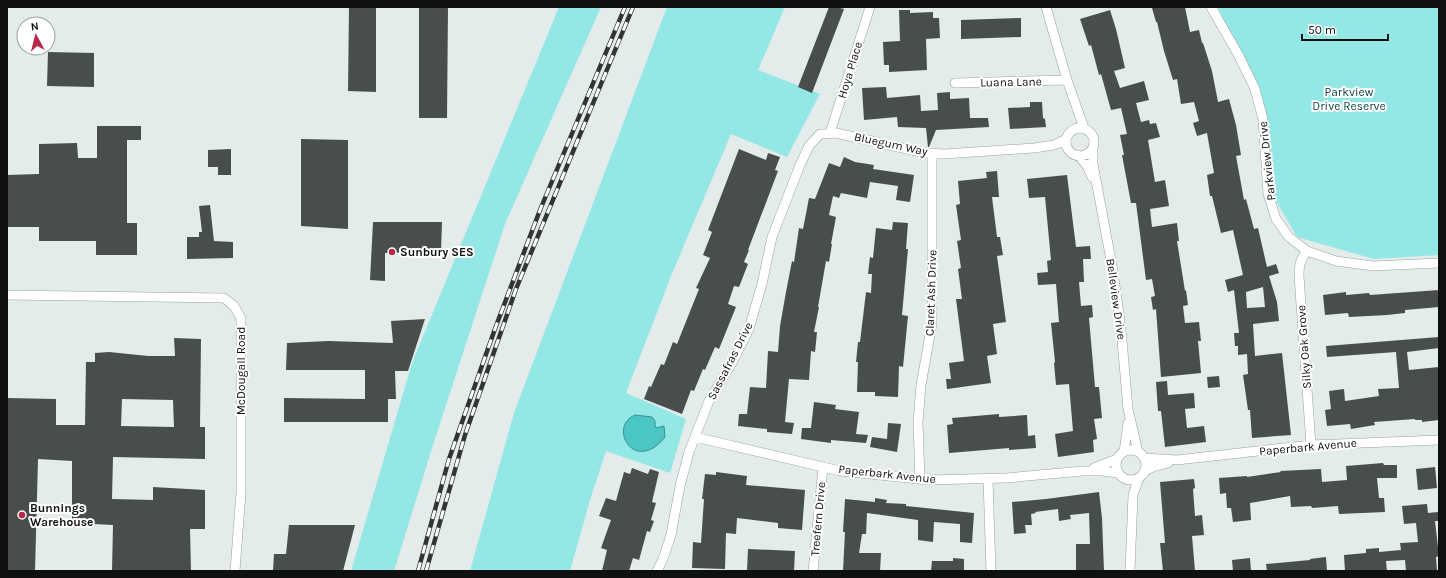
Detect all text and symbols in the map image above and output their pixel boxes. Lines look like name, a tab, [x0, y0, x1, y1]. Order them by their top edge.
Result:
north arrow	[16, 16, 56, 56]
scale bar	[1302, 16, 1388, 42]
text: N	[30, 20, 40, 34]
text: 50 m	[1308, 23, 1336, 37]
street label: Hoya Place	[835, 40, 865, 100]
street label: Luana Lane	[980, 74, 1042, 90]
park label: Parkview Drive Reserve	[1312, 85, 1386, 113]
street label: Parkview Drive	[1256, 121, 1278, 201]
street label: Bluegum Way	[853, 129, 929, 159]
place label: Sunbury SES	[400, 245, 474, 259]
marker: Sunbury SES	[387, 247, 397, 257]
street label: Claret Ash Drive	[922, 250, 940, 336]
street label: Belleview Drive	[1103, 258, 1129, 340]
street label: Silky Oak Grove	[1294, 305, 1314, 389]
street label: Sassafras Drive	[704, 320, 756, 402]
street label: McDougall Road	[234, 327, 248, 415]
street label: Paperbark Avenue	[1259, 436, 1357, 458]
street label: Paperbark Avenue	[838, 462, 936, 486]
street label: Treefern Drive	[808, 481, 828, 557]
place label: Bunnings Warehouse	[30, 501, 93, 529]
marker: Bunnings Warehouse	[17, 510, 27, 520]

